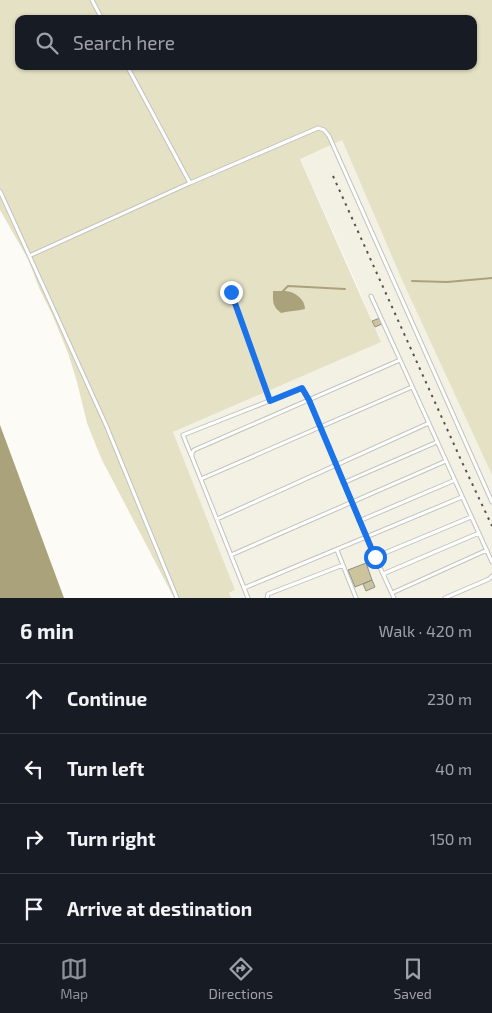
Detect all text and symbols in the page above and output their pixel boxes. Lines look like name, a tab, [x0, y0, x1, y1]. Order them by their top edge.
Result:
search box	[15, 15, 477, 70]
icon: search	[33, 29, 61, 57]
text: Search here	[73, 31, 175, 54]
route end	[220, 281, 243, 304]
route start	[364, 546, 387, 569]
text: 6 min	[20, 618, 74, 643]
text: Walk · 420 m	[379, 621, 472, 640]
icon: ahead	[20, 685, 48, 713]
text: Continue	[67, 687, 147, 710]
text: 230 m	[427, 689, 472, 708]
icon: left	[20, 755, 48, 783]
text: Turn left	[67, 757, 144, 780]
text: 40 m	[435, 759, 472, 778]
icon: right	[20, 825, 48, 853]
text: Turn right	[67, 827, 155, 850]
text: 150 m	[430, 829, 472, 848]
icon: arrive	[20, 895, 48, 923]
text: Arrive at destination	[67, 897, 252, 920]
tab: Map	[60, 955, 88, 1002]
tab: Directions	[209, 955, 273, 1002]
tab: Saved	[393, 955, 432, 1002]

